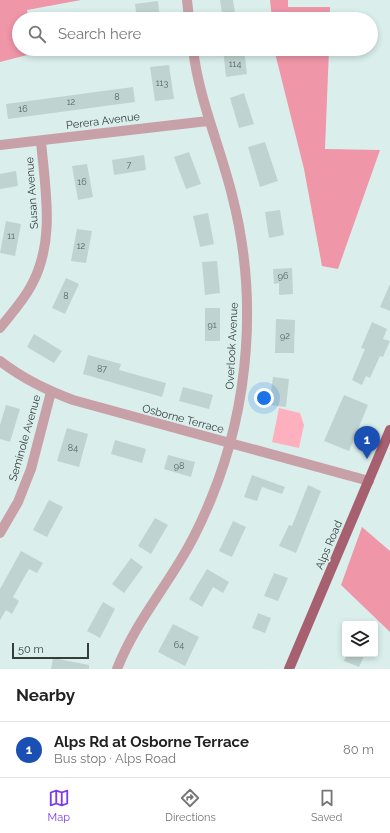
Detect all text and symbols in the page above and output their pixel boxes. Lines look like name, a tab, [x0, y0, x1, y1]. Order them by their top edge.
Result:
search box	[12, 12, 378, 56]
icon: search	[26, 23, 48, 45]
text: Search here	[58, 25, 141, 43]
house number: 114	[229, 59, 241, 69]
house number: 113	[156, 78, 168, 88]
house number: 8	[114, 92, 120, 102]
house number: 12	[67, 97, 76, 107]
house number: 16	[18, 104, 28, 114]
street label: Perera Avenue	[65, 110, 141, 132]
street label: Susan Avenue	[23, 156, 41, 229]
house number: 7	[127, 160, 132, 170]
house number: 16	[77, 177, 87, 187]
house number: 11	[7, 231, 15, 241]
house number: 12	[77, 241, 86, 251]
house number: 96	[278, 271, 289, 281]
house number: 8	[63, 291, 69, 301]
street label: Overlook Avenue	[223, 302, 241, 390]
house number: 91	[207, 320, 217, 330]
house number: 92	[280, 331, 290, 341]
house number: 87	[97, 364, 107, 374]
your location	[254, 388, 274, 408]
street label: Seminole Avenue	[6, 393, 44, 483]
street label: Osborne Terrace	[141, 402, 226, 436]
pin: 1	[354, 426, 380, 459]
house number: 84	[68, 443, 78, 453]
house number: 98	[174, 461, 184, 471]
street label: Alps Road	[313, 519, 345, 571]
map controls	[342, 621, 378, 657]
button: layers	[342, 621, 378, 657]
house number: 64	[174, 640, 184, 650]
scale bar	[12, 641, 89, 660]
text: 50 m	[18, 643, 44, 656]
text: Nearby	[16, 685, 75, 705]
text: Alps Rd at Osborne Terrace	[54, 733, 249, 751]
text: 1	[26, 742, 32, 757]
text: 80 m	[343, 742, 374, 757]
text: Bus stop · Alps Road	[54, 751, 176, 766]
tab: Map	[48, 787, 70, 824]
tab: Directions	[165, 787, 216, 824]
tab: Saved	[311, 787, 342, 824]

